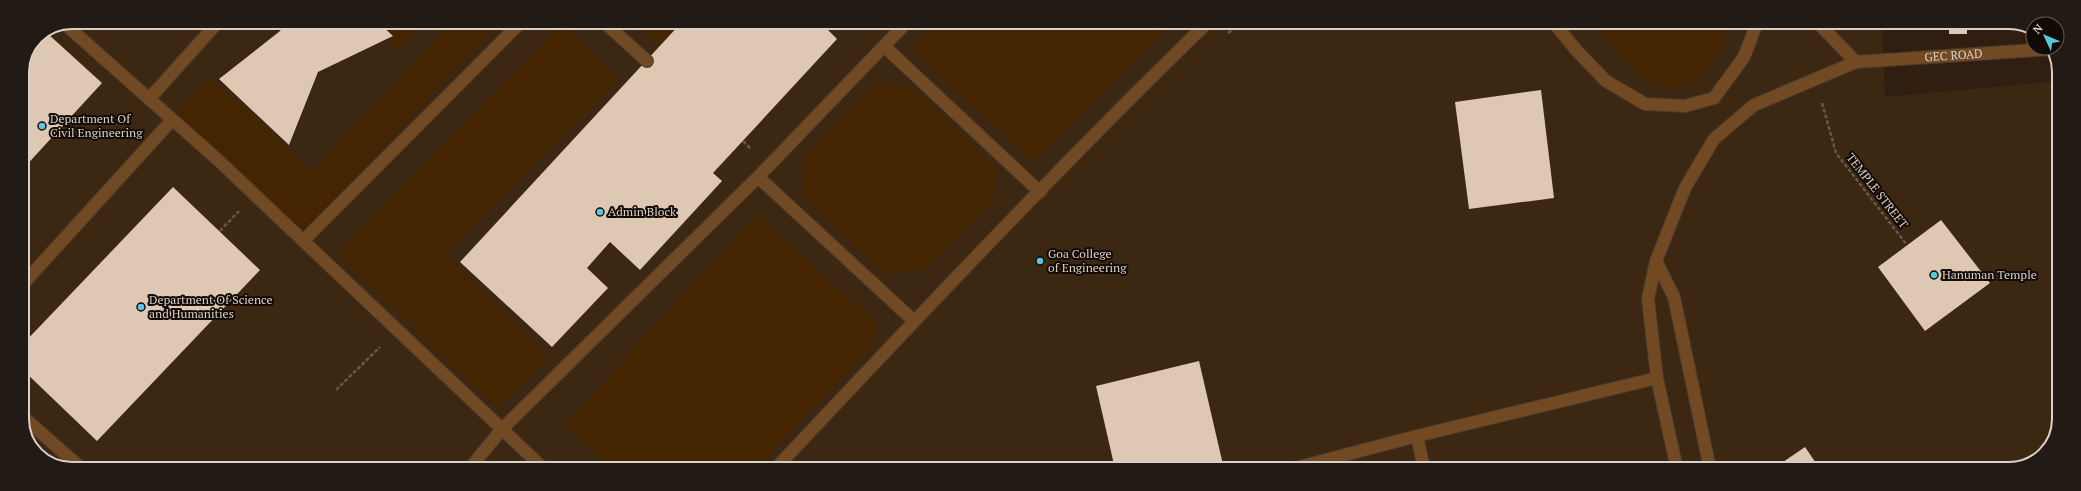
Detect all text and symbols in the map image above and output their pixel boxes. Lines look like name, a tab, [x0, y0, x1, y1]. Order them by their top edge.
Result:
north arrow	[2025, 16, 2065, 56]
text: N	[2030, 21, 2046, 37]
street label: GEC ROAD	[1924, 46, 1983, 64]
place label: Department Of Civil Engineering	[50, 111, 143, 140]
marker: Department Of Civil Engineering	[37, 121, 47, 131]
street label: TEMPLE STREET	[1843, 150, 1912, 232]
place label: Admin Block	[608, 204, 677, 219]
marker: Admin Block	[595, 207, 605, 217]
place label: Goa College of Engineering	[1048, 246, 1127, 275]
marker: Goa College of Engineering	[1035, 256, 1045, 266]
place label: Hanuman Temple	[1942, 267, 2037, 282]
marker: Hanuman Temple	[1929, 270, 1939, 280]
place label: Department Of Science and Humanities	[149, 292, 272, 321]
marker: Department Of Science and Humanities	[136, 302, 146, 312]

